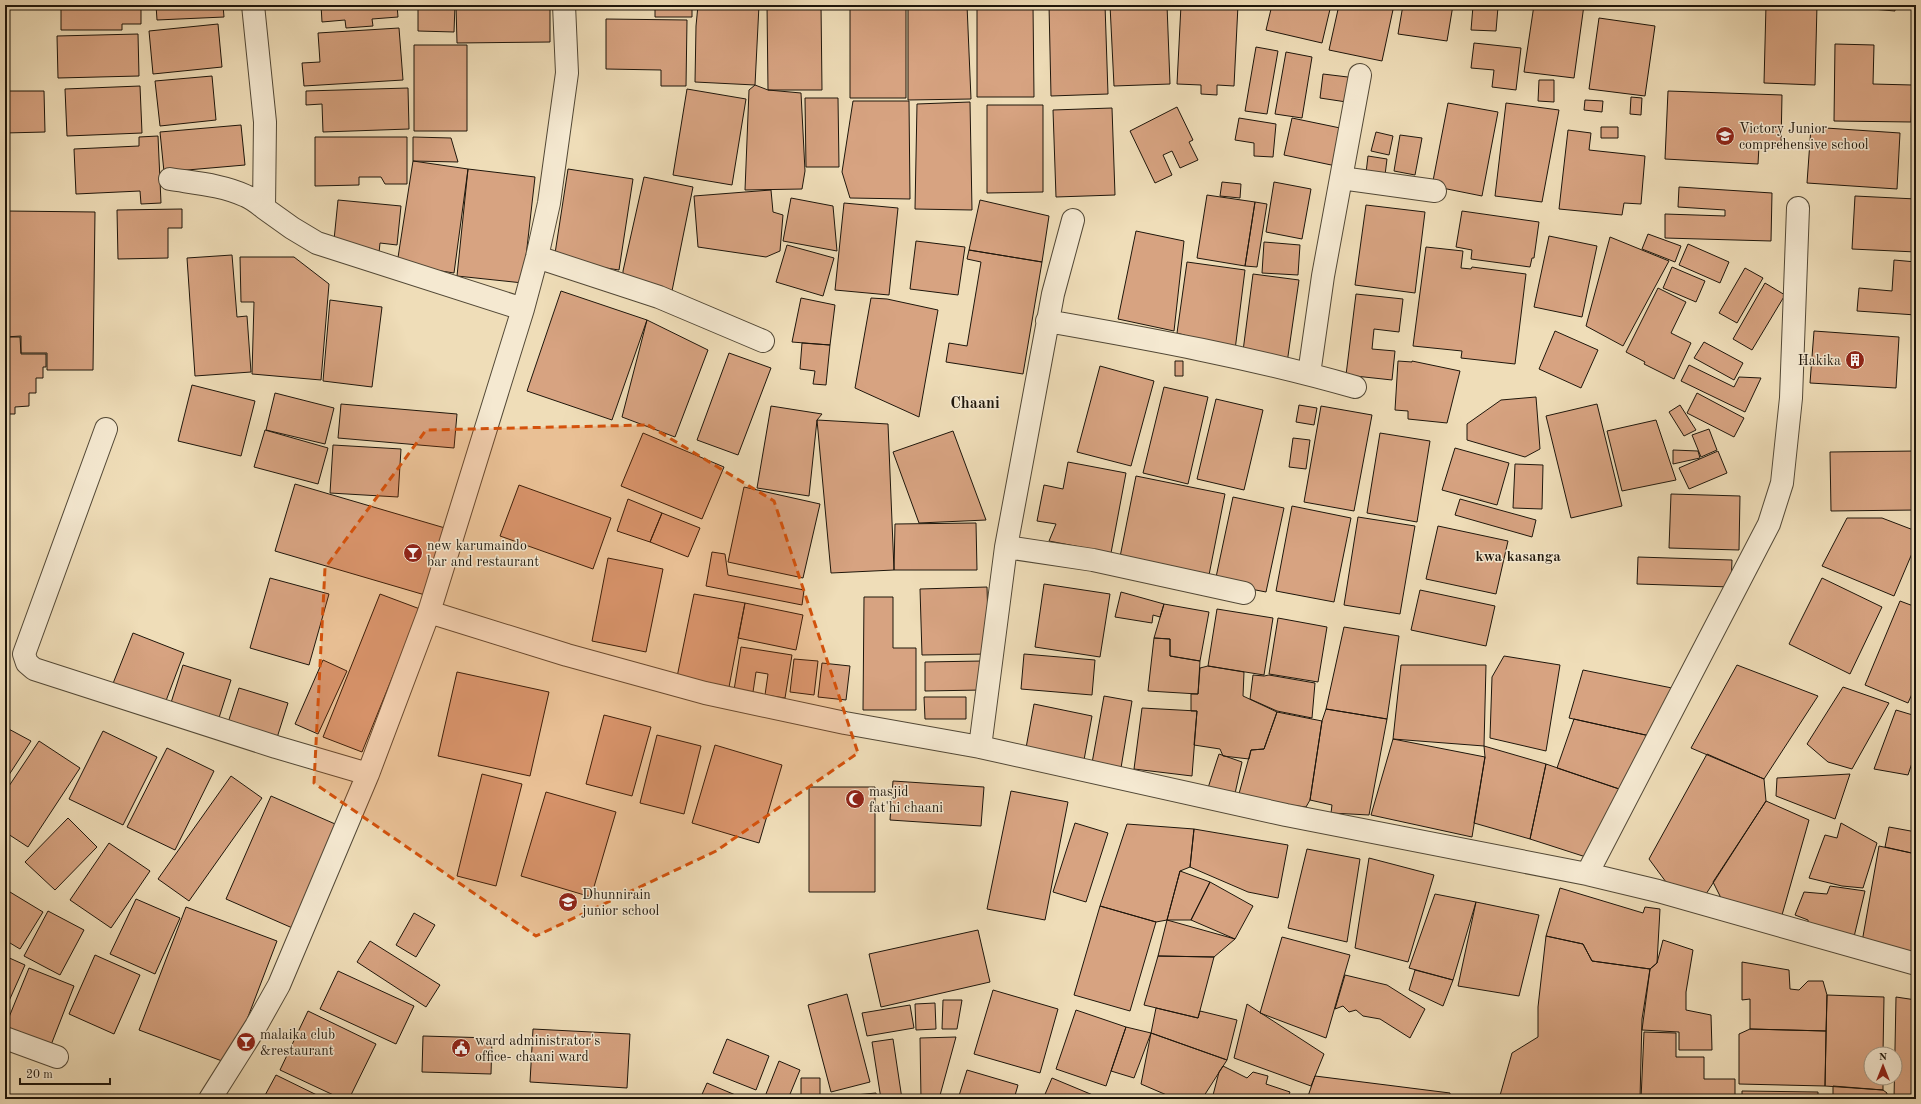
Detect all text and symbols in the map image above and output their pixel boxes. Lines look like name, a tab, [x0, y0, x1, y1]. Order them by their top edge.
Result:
place label: Victory Junior comprehensive school	[1739, 122, 1869, 152]
school or university icon: Victory Junior comprehensive school	[1714, 125, 1736, 147]
building icon: Hakika	[1844, 349, 1866, 371]
place label: Hakika	[1798, 354, 1841, 368]
district label: Chaani	[950, 396, 1000, 412]
place label: new karumaindo bar and restaurant	[427, 539, 539, 569]
bar icon: new karumaindo bar and restaurant	[402, 542, 424, 564]
district label: kwa kasanga	[1475, 550, 1561, 565]
place label: masjid fat'hi chaani	[869, 785, 943, 815]
mosque icon: masjid fat'hi chaani	[844, 788, 866, 810]
place label: Dhunnirain junior school	[581, 888, 660, 918]
school or university icon: Dhunnirain junior school	[557, 891, 579, 913]
place label: malaika club &restaurant	[260, 1028, 335, 1058]
bar icon: malaika club &restaurant	[235, 1031, 257, 1053]
place label: ward administrator's office- chaani ward	[475, 1034, 600, 1064]
public building icon: ward administrator's office- chaani ward	[450, 1037, 472, 1059]
north arrow	[1863, 1046, 1903, 1086]
text: N	[1879, 1052, 1888, 1063]
scale bar	[20, 1060, 110, 1086]
text: 20 m	[26, 1069, 53, 1081]

